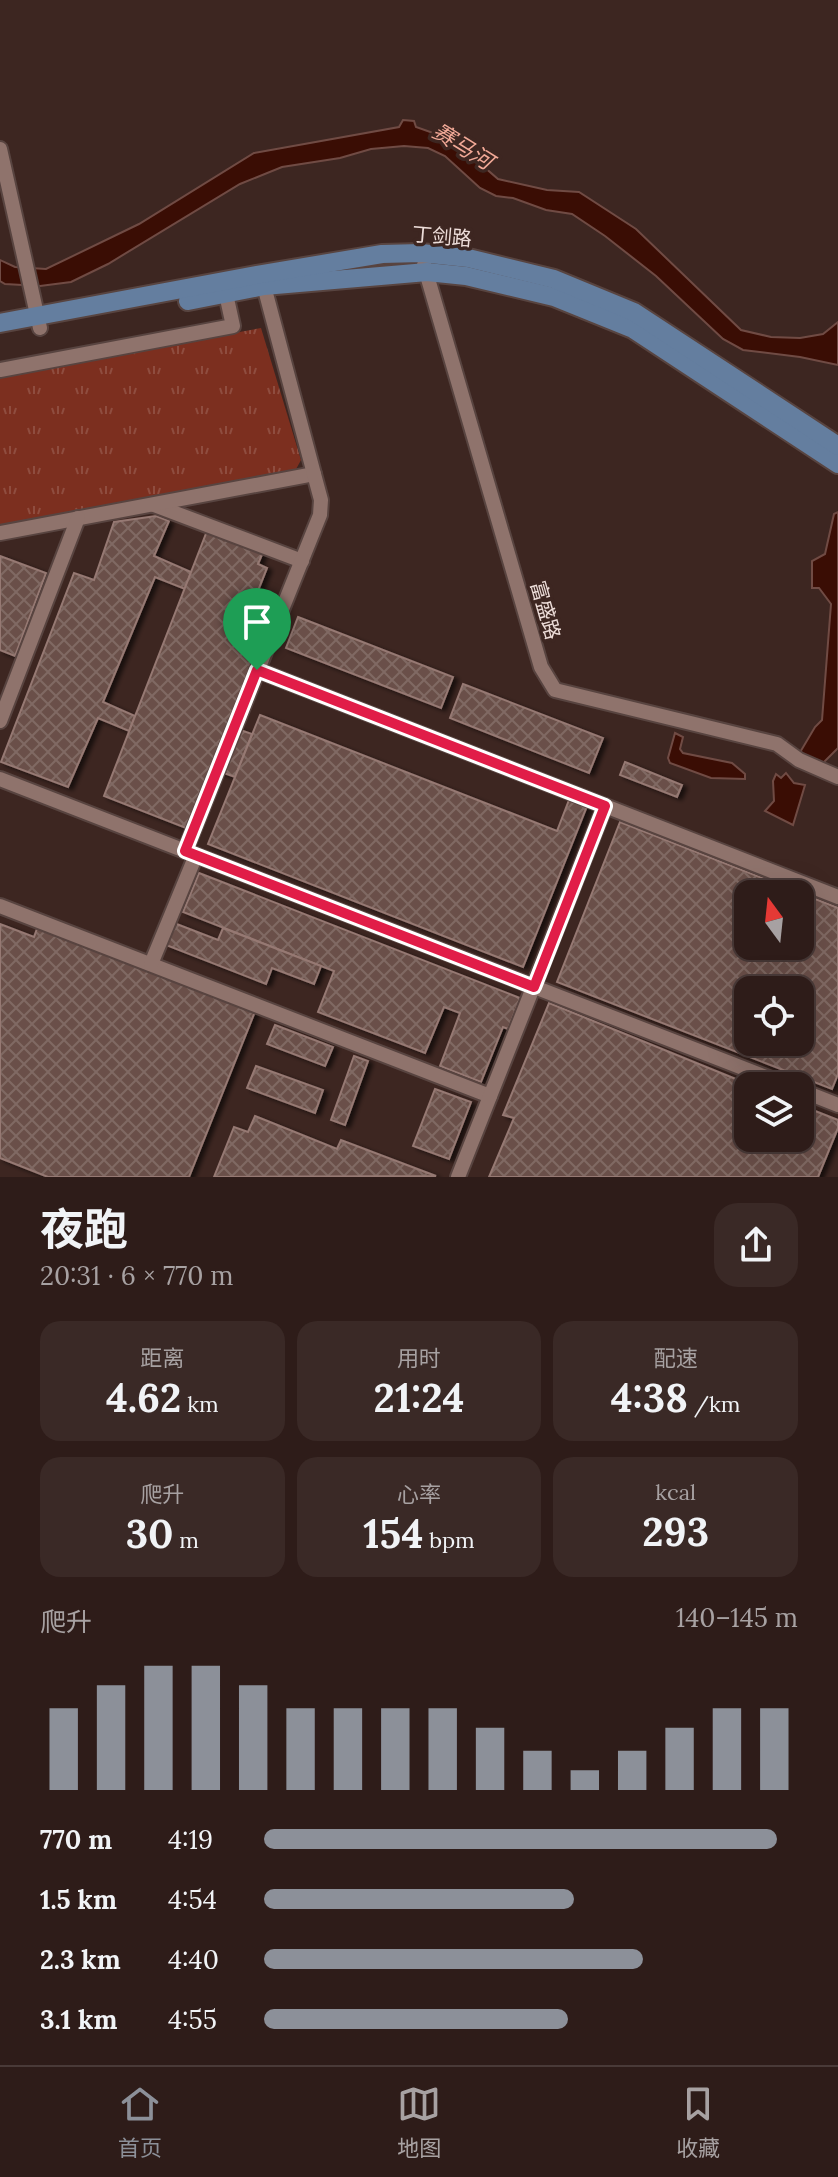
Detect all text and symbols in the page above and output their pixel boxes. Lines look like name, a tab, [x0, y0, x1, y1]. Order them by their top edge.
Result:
water label: 赛马河	[428, 117, 502, 177]
street label: 丁剑路	[411, 221, 473, 251]
street label: 富盛路	[526, 578, 566, 642]
pin	[223, 588, 291, 670]
icon: arrive	[235, 600, 279, 644]
north arrow	[734, 880, 814, 960]
map controls	[734, 880, 814, 1152]
button: locate	[734, 976, 814, 1056]
button: layers	[734, 1072, 814, 1152]
text: 夜跑	[40, 1201, 128, 1257]
button: share	[714, 1203, 798, 1287]
text: 20:31 · 6 × 770 m	[40, 1259, 233, 1292]
text: 距离	[140, 1344, 184, 1372]
text: 用时	[397, 1344, 441, 1372]
text: 配速	[654, 1344, 698, 1372]
text: 4.62	[106, 1372, 181, 1423]
text: 21:24	[374, 1372, 464, 1423]
text: 4:38	[611, 1372, 688, 1423]
text: km	[181, 1390, 219, 1418]
text: /km	[688, 1390, 740, 1418]
text: kcal	[655, 1478, 696, 1506]
text: 爬升	[140, 1480, 184, 1508]
text: 心率	[397, 1480, 441, 1508]
text: 293	[642, 1506, 709, 1557]
text: 30	[126, 1508, 174, 1559]
text: 154	[363, 1508, 423, 1559]
text: m	[174, 1526, 199, 1554]
text: bpm	[423, 1526, 475, 1554]
text: 140–145 m	[676, 1601, 798, 1634]
text: 爬升	[40, 1605, 92, 1638]
text: 770 m	[40, 1823, 112, 1856]
text: 4:19	[168, 1823, 213, 1856]
text: 1.5 km	[40, 1883, 117, 1916]
text: 4:54	[168, 1883, 217, 1916]
text: 2.3 km	[40, 1943, 121, 1976]
text: 4:40	[168, 1943, 219, 1976]
text: 3.1 km	[40, 2003, 117, 2036]
text: 4:55	[168, 2003, 217, 2036]
tab: 首页	[118, 2082, 162, 2162]
tab: 地图	[397, 2082, 441, 2162]
tab: 收藏	[676, 2082, 720, 2162]

